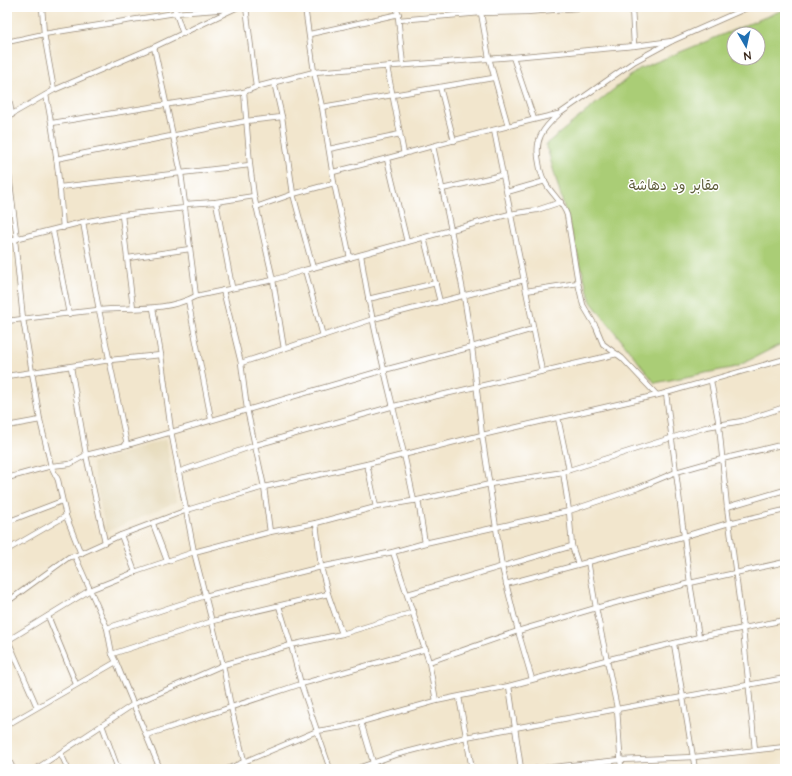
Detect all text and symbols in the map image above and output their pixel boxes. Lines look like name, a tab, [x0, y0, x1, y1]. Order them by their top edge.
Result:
north arrow	[726, 26, 766, 66]
text: N	[743, 47, 752, 63]
park label: مقابر ود دهاشة	[629, 176, 719, 196]

